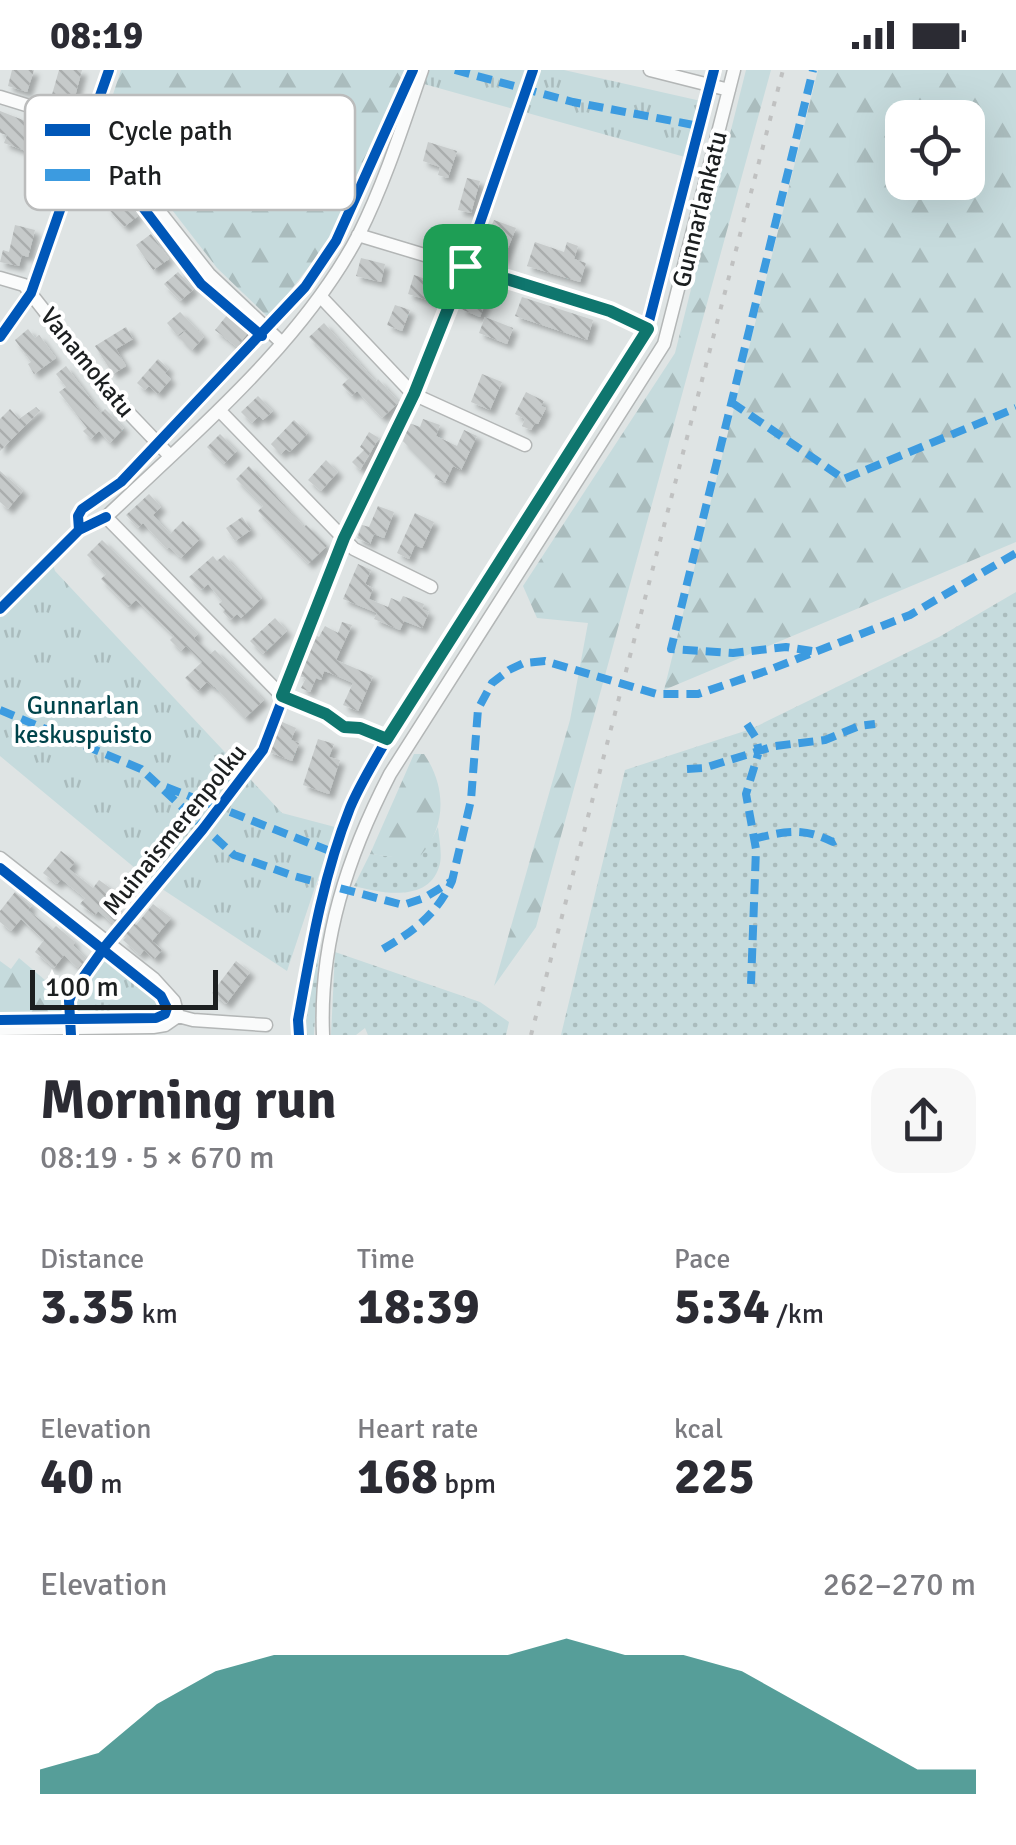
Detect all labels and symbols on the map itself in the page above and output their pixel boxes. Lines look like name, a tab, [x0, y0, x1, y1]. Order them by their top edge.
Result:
legend	[25, 95, 355, 210]
text: Cycle path	[108, 114, 233, 148]
street label: Gunnarlankatu	[665, 128, 734, 290]
text: Path	[108, 159, 162, 193]
pin	[423, 224, 508, 309]
street label: Vanamokatu	[34, 301, 141, 424]
park label: Gunnarlan keskuspuisto	[14, 690, 152, 750]
street label: Muinaismerenpolku	[96, 737, 253, 921]
scale bar	[30, 965, 218, 1010]

